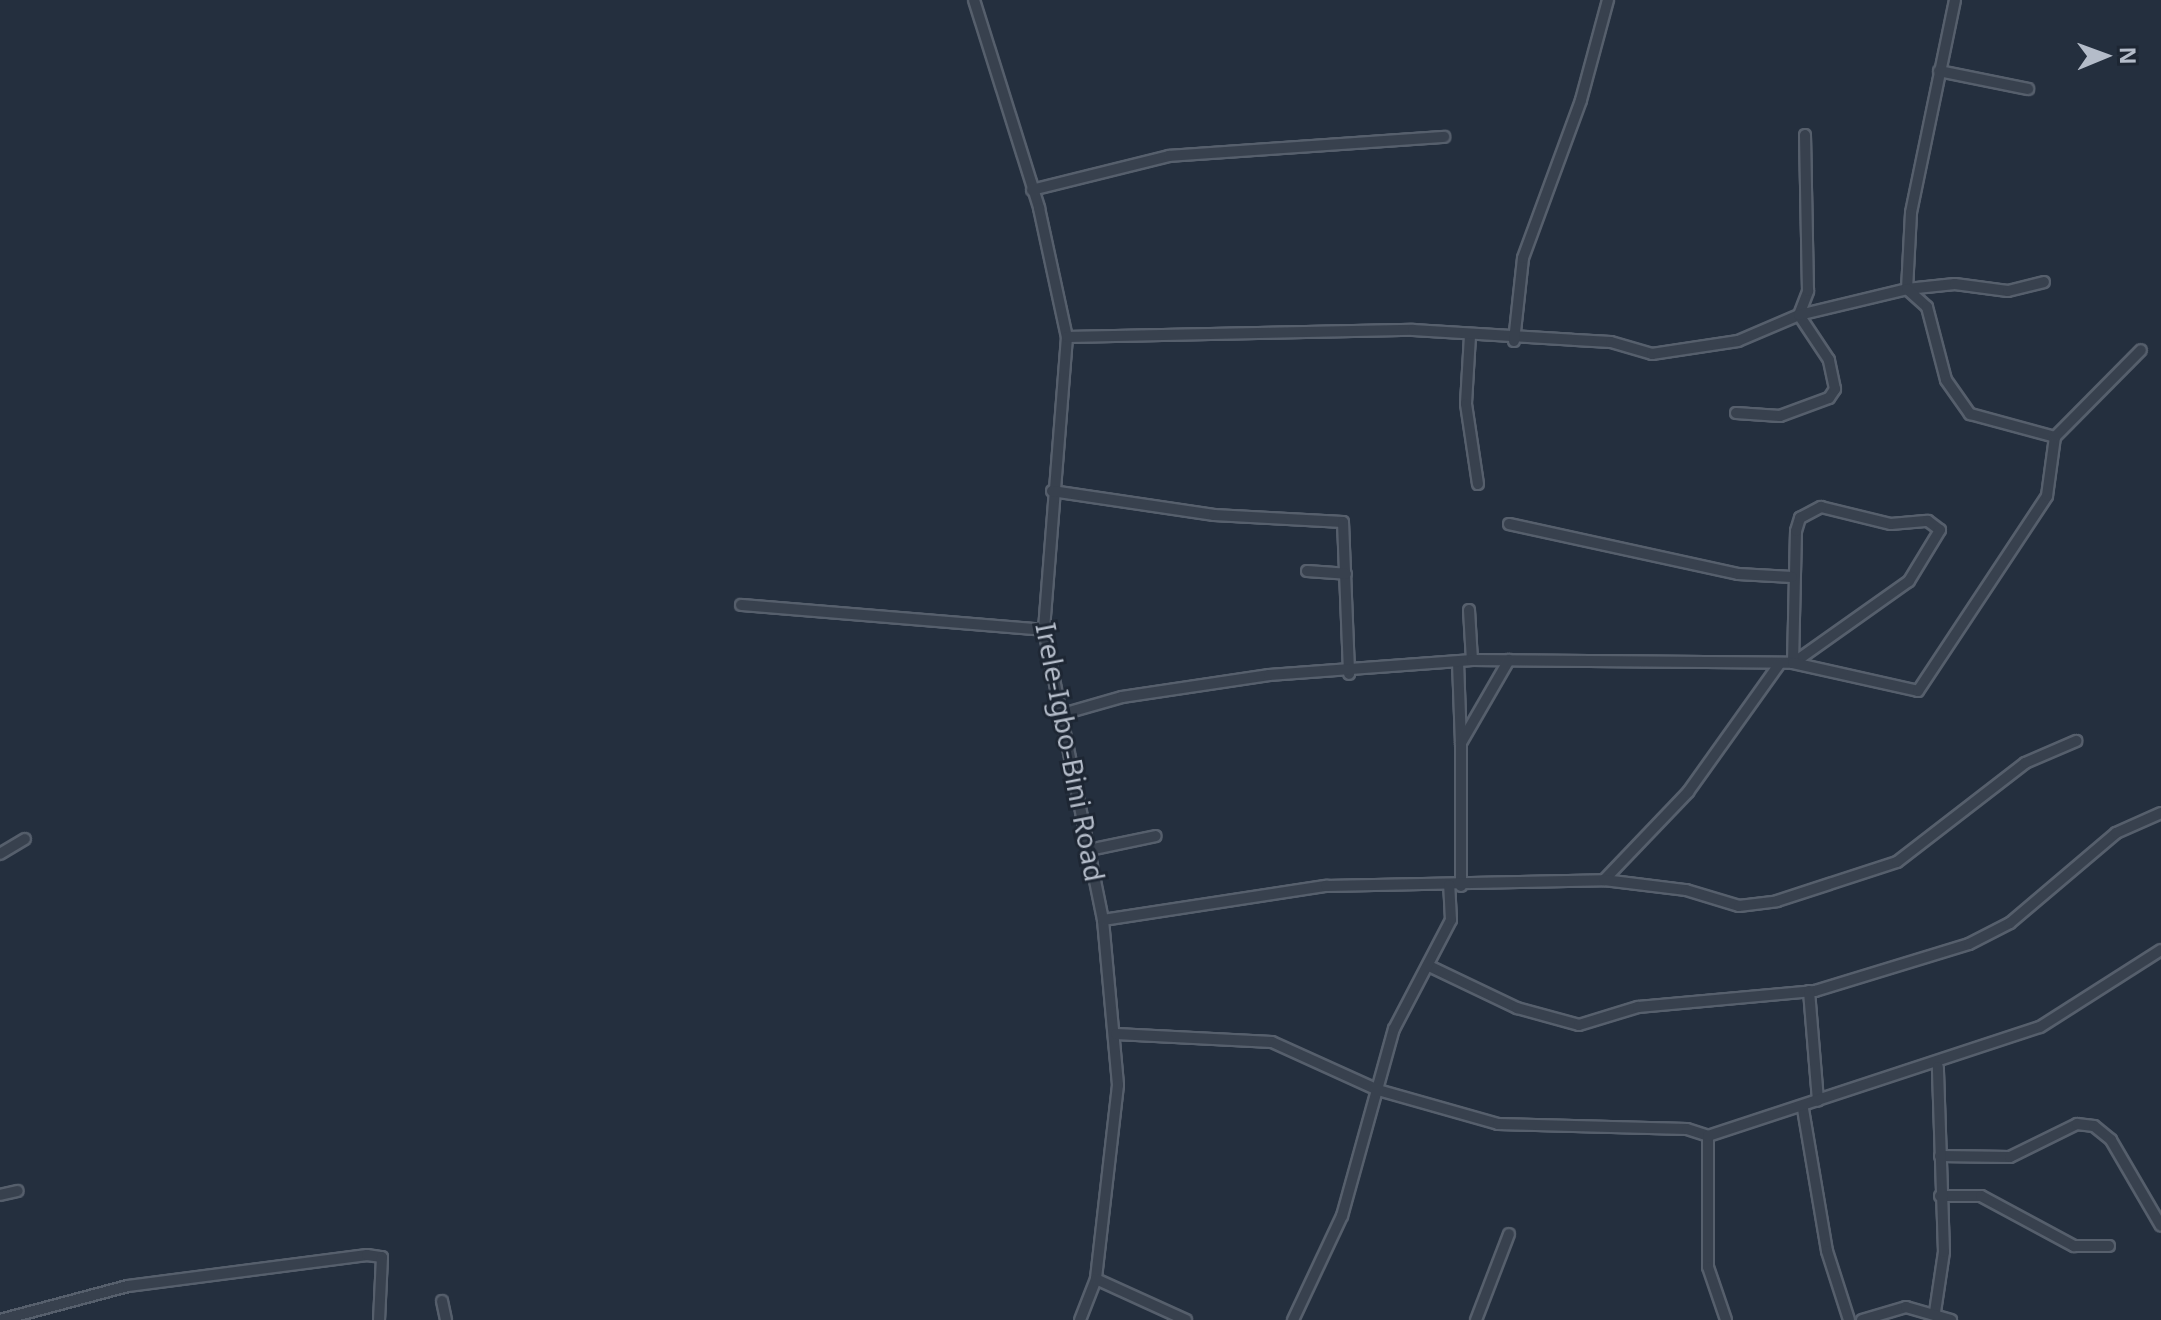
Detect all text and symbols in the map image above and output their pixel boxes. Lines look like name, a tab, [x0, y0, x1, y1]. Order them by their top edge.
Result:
north arrow	[2065, 16, 2145, 96]
text: N	[2114, 46, 2144, 65]
street label: Irele-Igbo-Bini Road	[1029, 620, 1113, 884]

